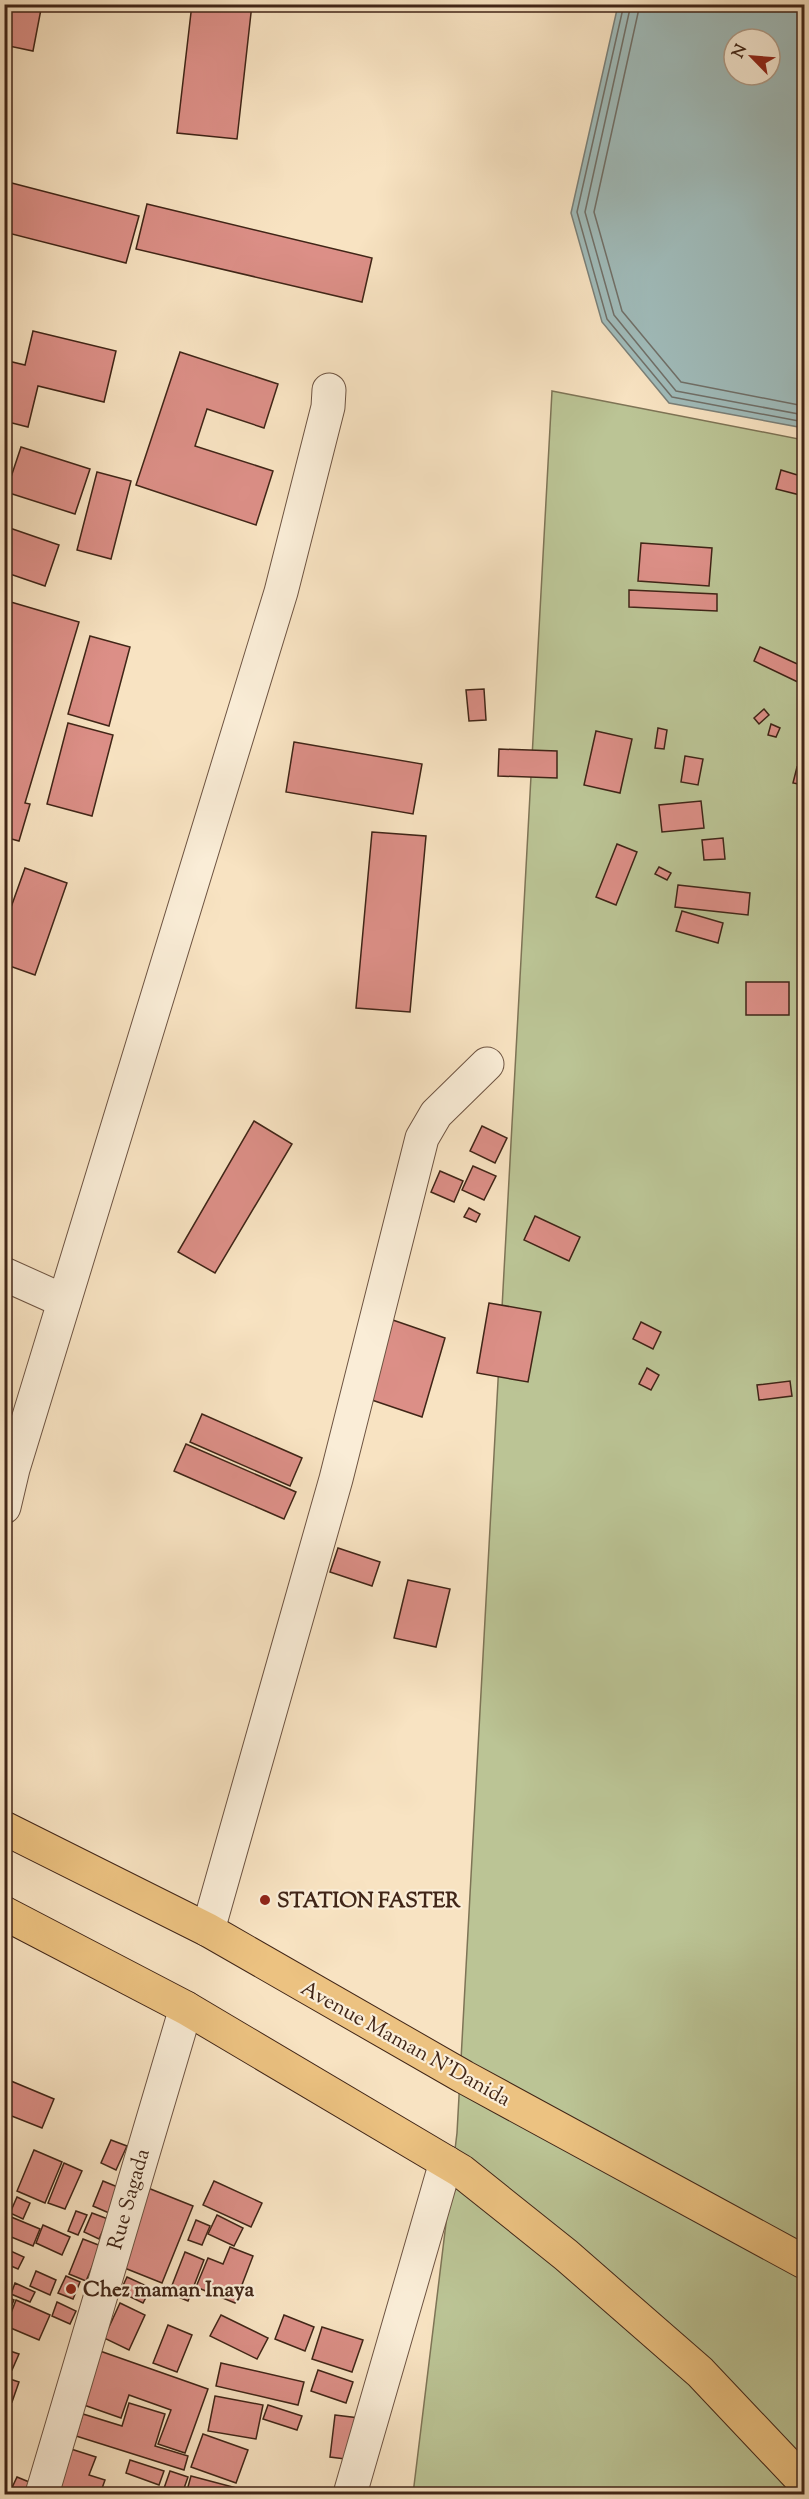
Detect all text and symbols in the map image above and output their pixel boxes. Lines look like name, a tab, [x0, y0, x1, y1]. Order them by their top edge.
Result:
north arrow	[722, 27, 782, 87]
text: N	[728, 41, 754, 62]
place label: STATION FASTER	[277, 1887, 461, 1917]
marker: STATION FASTER	[258, 1893, 272, 1907]
street label: Avenue Maman N'Danida	[295, 1974, 516, 2115]
street label: Rue Sagada	[101, 2145, 159, 2254]
place label: Chez maman Inaya	[83, 2276, 254, 2306]
marker: Chez maman Inaya	[64, 2282, 78, 2296]

